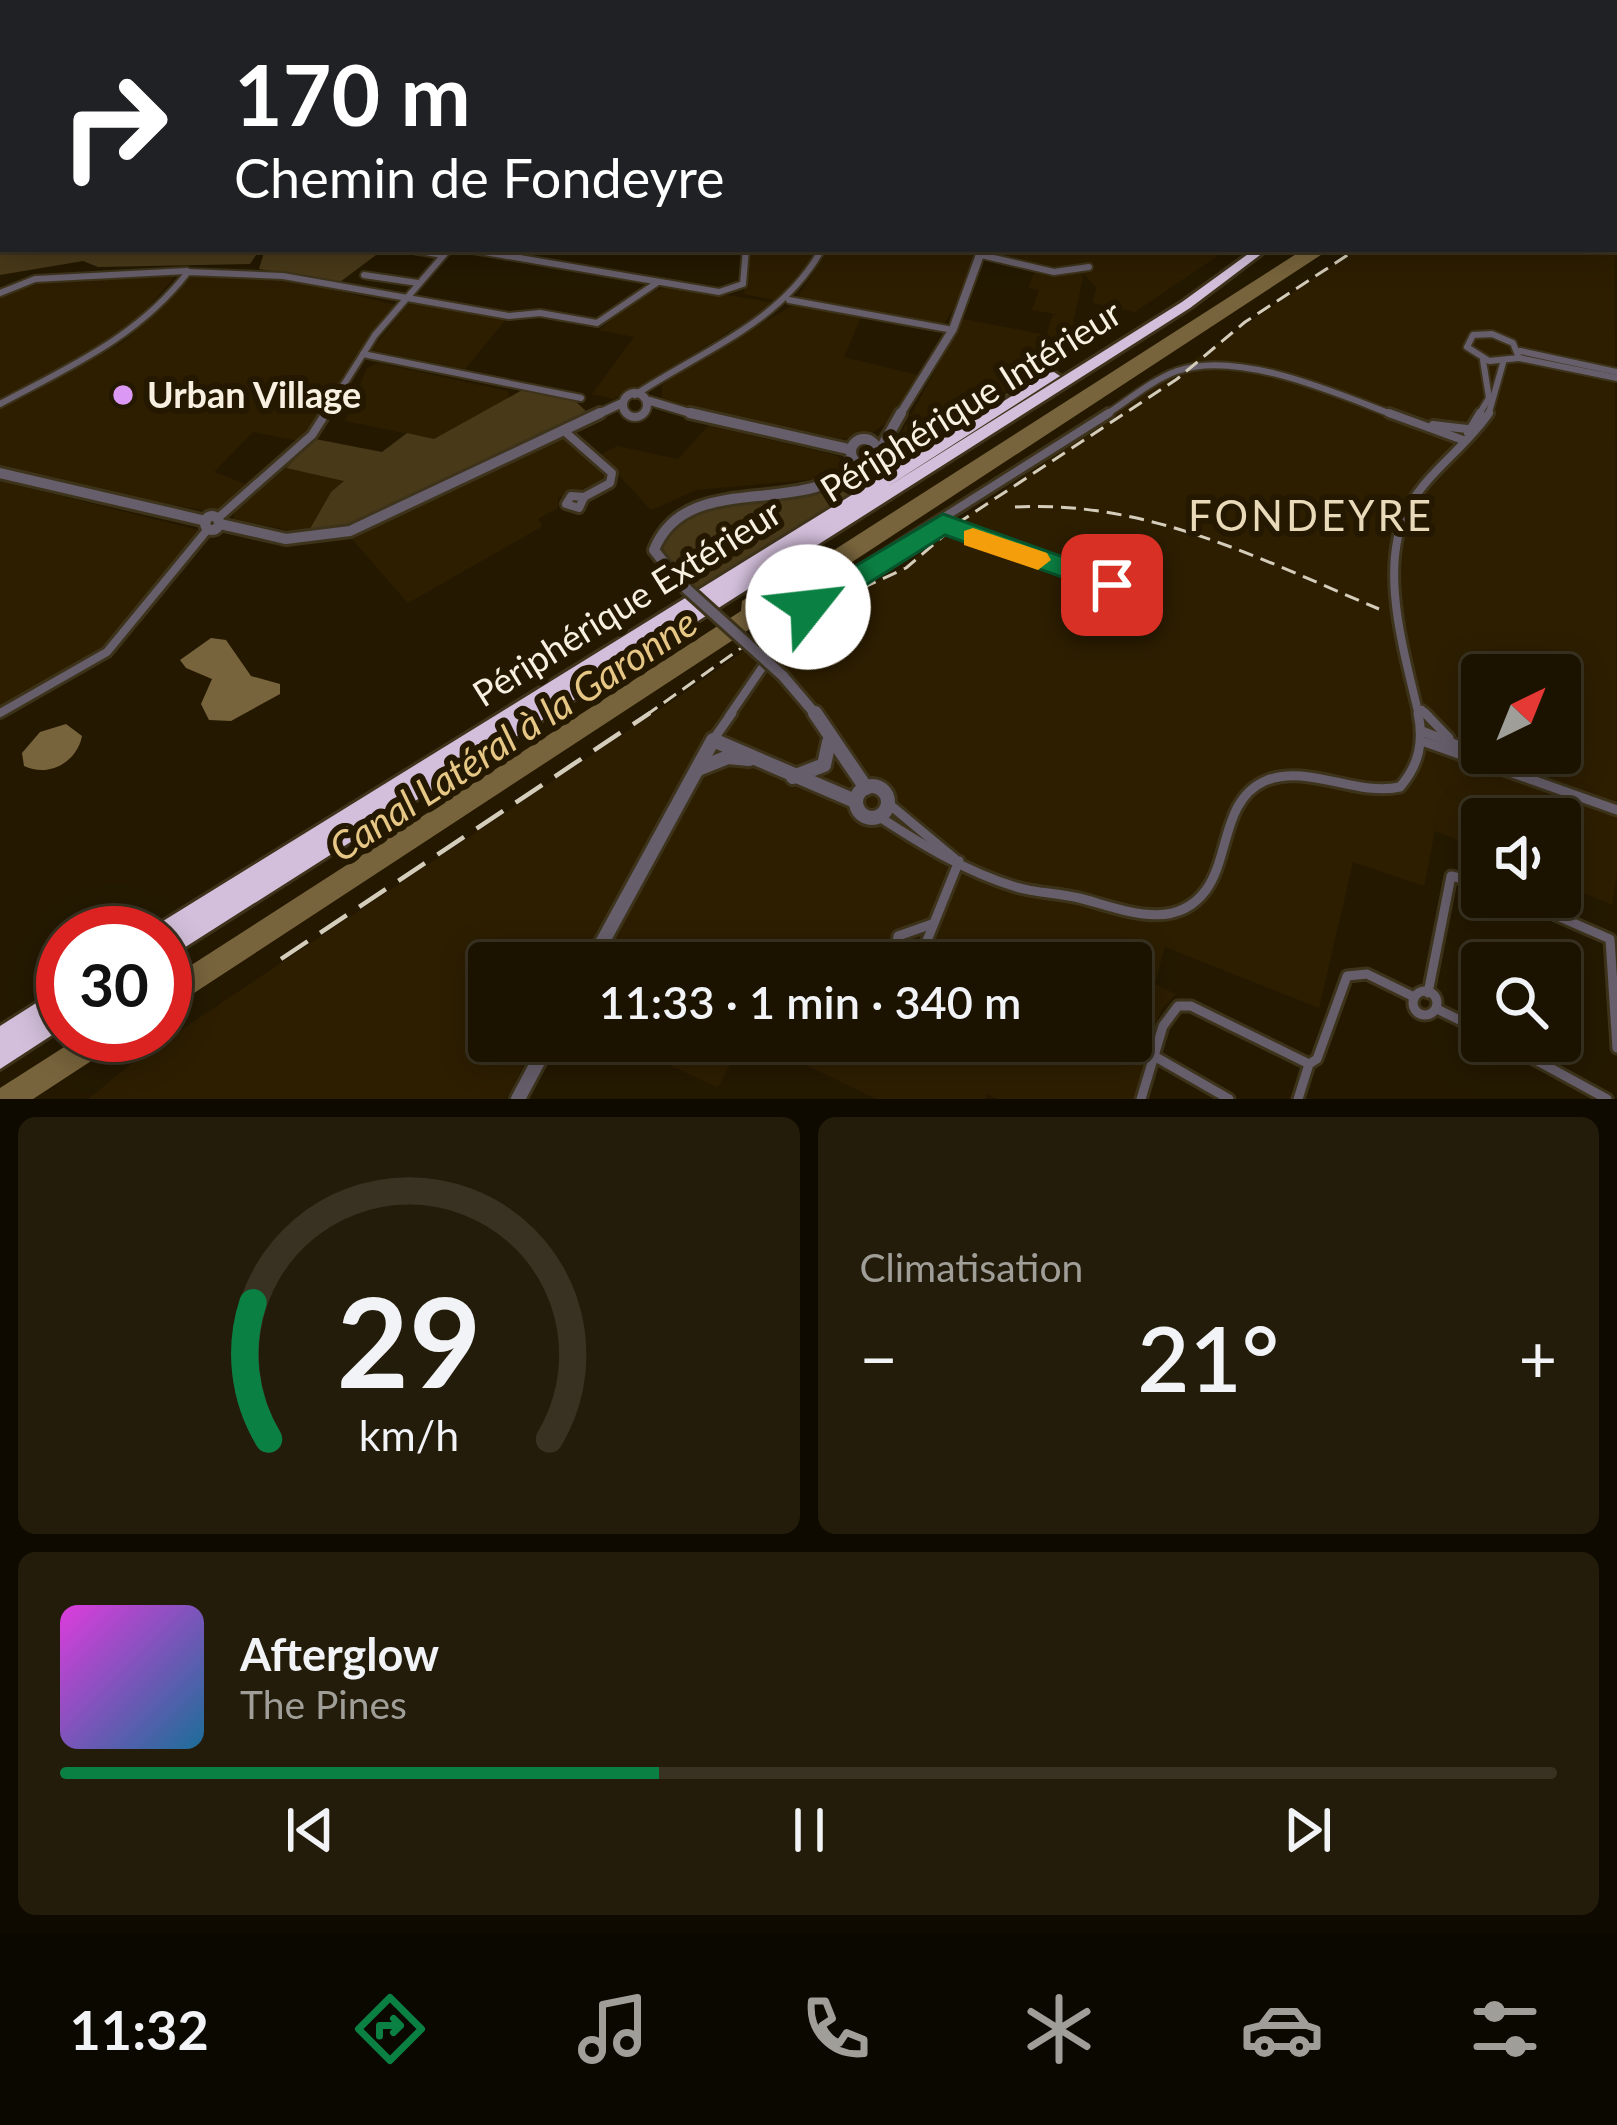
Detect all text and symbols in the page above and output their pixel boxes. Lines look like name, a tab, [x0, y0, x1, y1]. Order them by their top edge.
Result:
text: 170 m	[234, 43, 471, 144]
icon: right	[36, 48, 192, 204]
text: Chemin de Fondeyre	[234, 145, 725, 210]
street label: Périphérique Intérieur	[812, 290, 1129, 511]
place label: Urban Village	[147, 372, 361, 416]
marker: Urban Village	[110, 382, 136, 408]
street label: Périphérique Extérieur	[464, 489, 789, 715]
district label: FONDEYRE	[1188, 490, 1434, 540]
pin	[1061, 534, 1163, 636]
position arrow	[745, 544, 871, 670]
icon: arrive	[1079, 552, 1145, 618]
water label: Canal Latéral à la Garonne	[320, 598, 705, 870]
north arrow	[1461, 654, 1581, 774]
map controls	[1461, 654, 1581, 1062]
button: sound	[1461, 798, 1581, 918]
speed limit sign: 30	[36, 906, 192, 1062]
button: search	[1461, 942, 1581, 1062]
text: 11:33 · 1 min · 340 m	[599, 975, 1021, 1029]
text: Climatisation	[860, 1244, 1083, 1290]
text: 29	[336, 1265, 481, 1415]
text: 21°	[1137, 1303, 1279, 1411]
text: −	[860, 1318, 898, 1397]
text: +	[1519, 1318, 1557, 1397]
text: km/h	[359, 1408, 459, 1459]
text: Afterglow	[240, 1627, 439, 1681]
text: The Pines	[240, 1681, 407, 1727]
icon: previous	[277, 1797, 343, 1863]
icon: pause	[776, 1797, 842, 1863]
icon: next	[1275, 1797, 1341, 1863]
icon: directions	[348, 1987, 432, 2071]
icon: music	[571, 1987, 655, 2071]
icon: phone	[794, 1987, 878, 2071]
icon: climate	[1017, 1987, 1101, 2071]
icon: car	[1240, 1987, 1324, 2071]
icon: filters	[1463, 1987, 1547, 2071]
text: 11:32	[70, 1997, 209, 2062]

